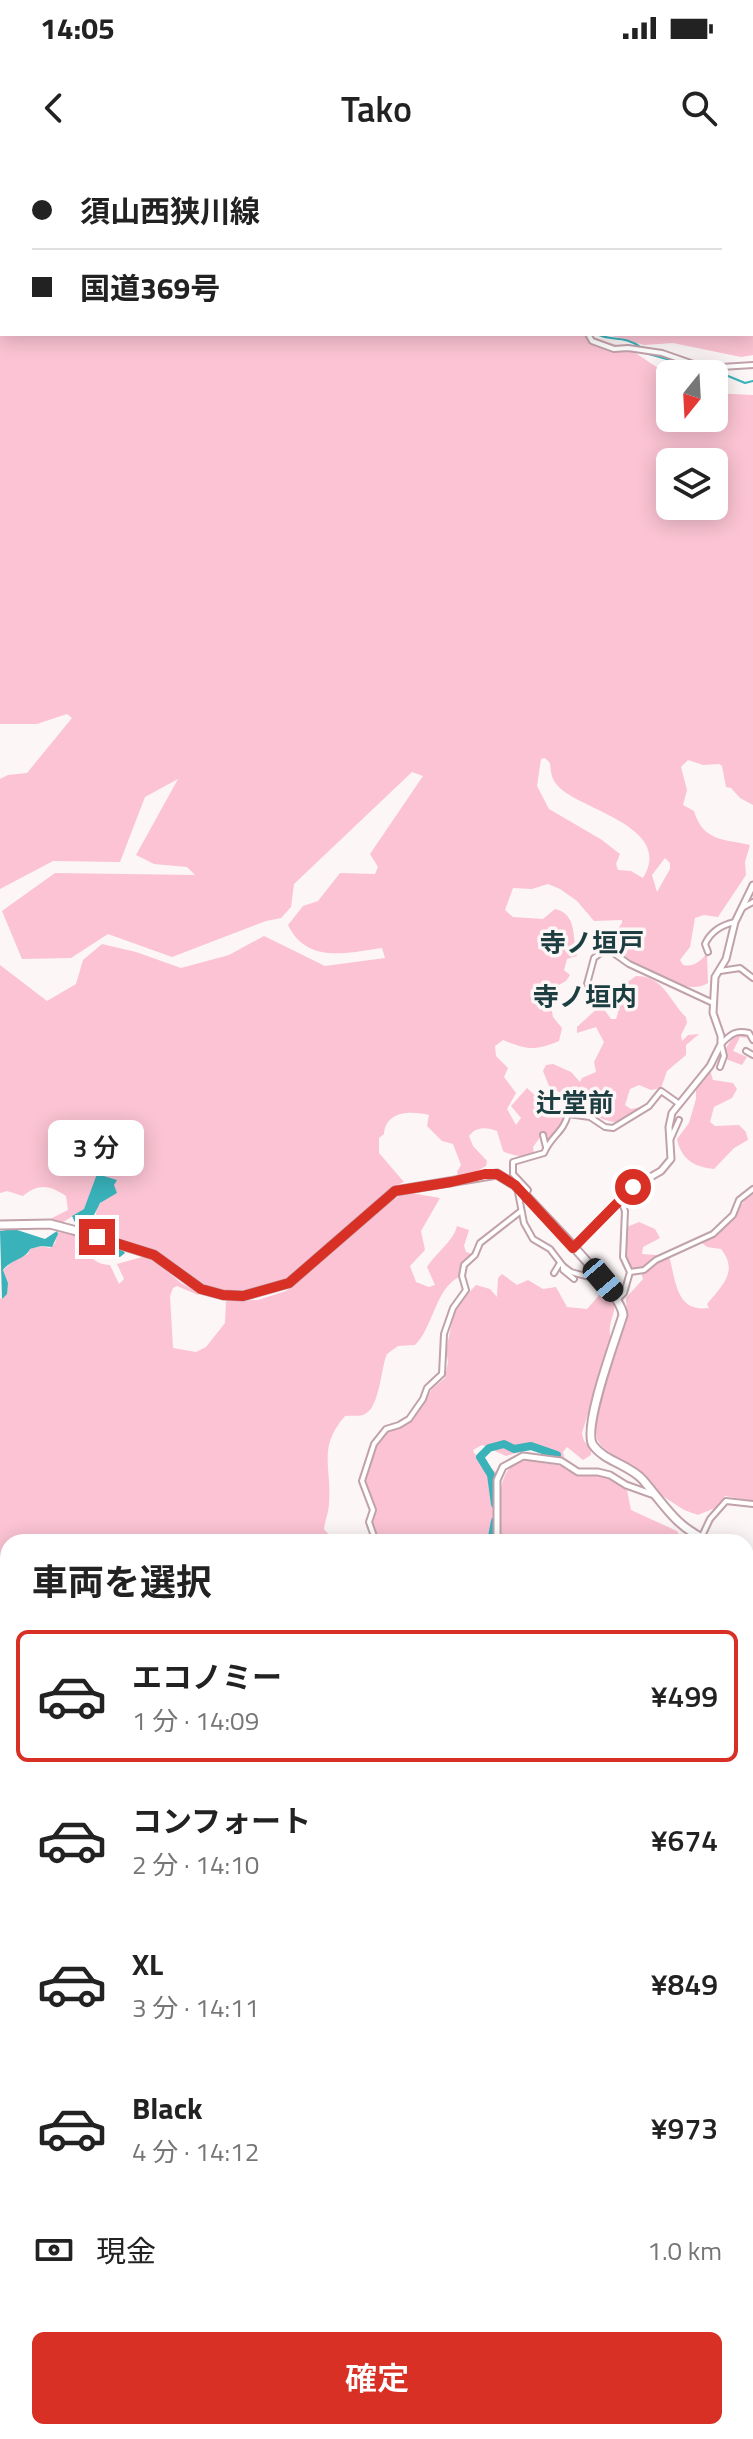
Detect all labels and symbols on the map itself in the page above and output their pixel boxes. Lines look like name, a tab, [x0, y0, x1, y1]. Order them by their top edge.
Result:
north arrow	[656, 360, 728, 432]
district label: 寺ノ垣戸	[540, 923, 644, 962]
district label: 寺ノ垣内	[533, 977, 637, 1016]
district label: 辻堂前	[536, 1083, 614, 1122]
callout: 3 分	[49, 1121, 145, 1177]
route start	[615, 1169, 651, 1205]
route end	[79, 1219, 115, 1255]
car	[578, 1254, 628, 1306]

